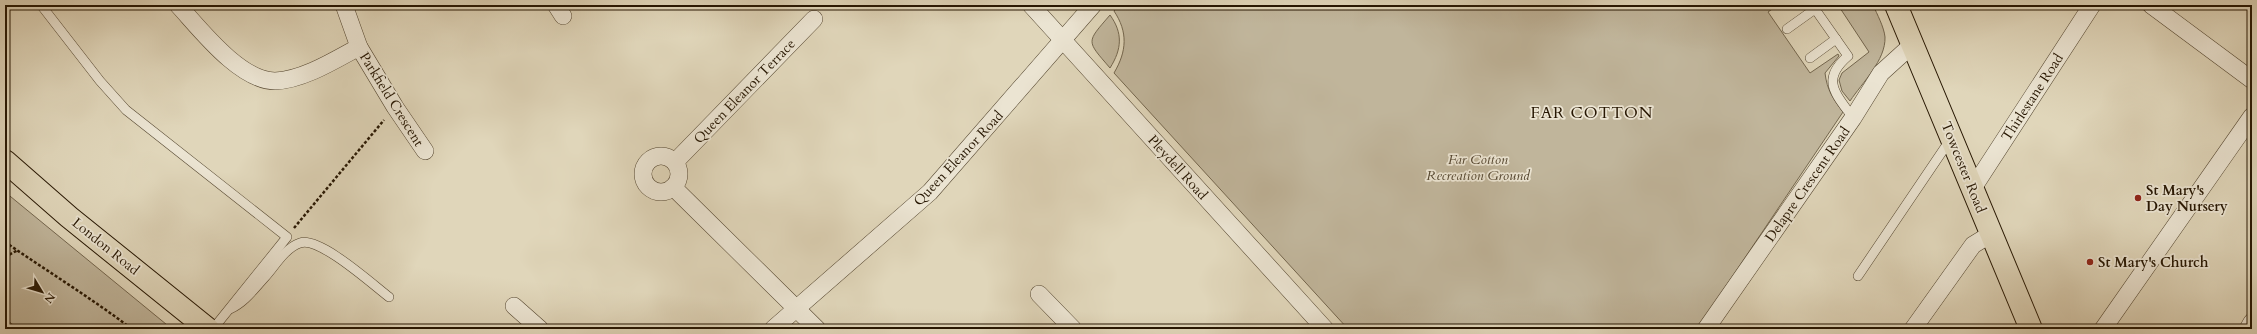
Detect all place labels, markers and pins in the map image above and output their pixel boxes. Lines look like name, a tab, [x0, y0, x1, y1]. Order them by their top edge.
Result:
place label: St Mary's Day Nursery	[2146, 181, 2228, 216]
marker: St Mary's Day Nursery	[2133, 193, 2143, 203]
place label: St Mary's Church	[2098, 253, 2209, 272]
marker: St Mary's Church	[2085, 257, 2095, 267]

